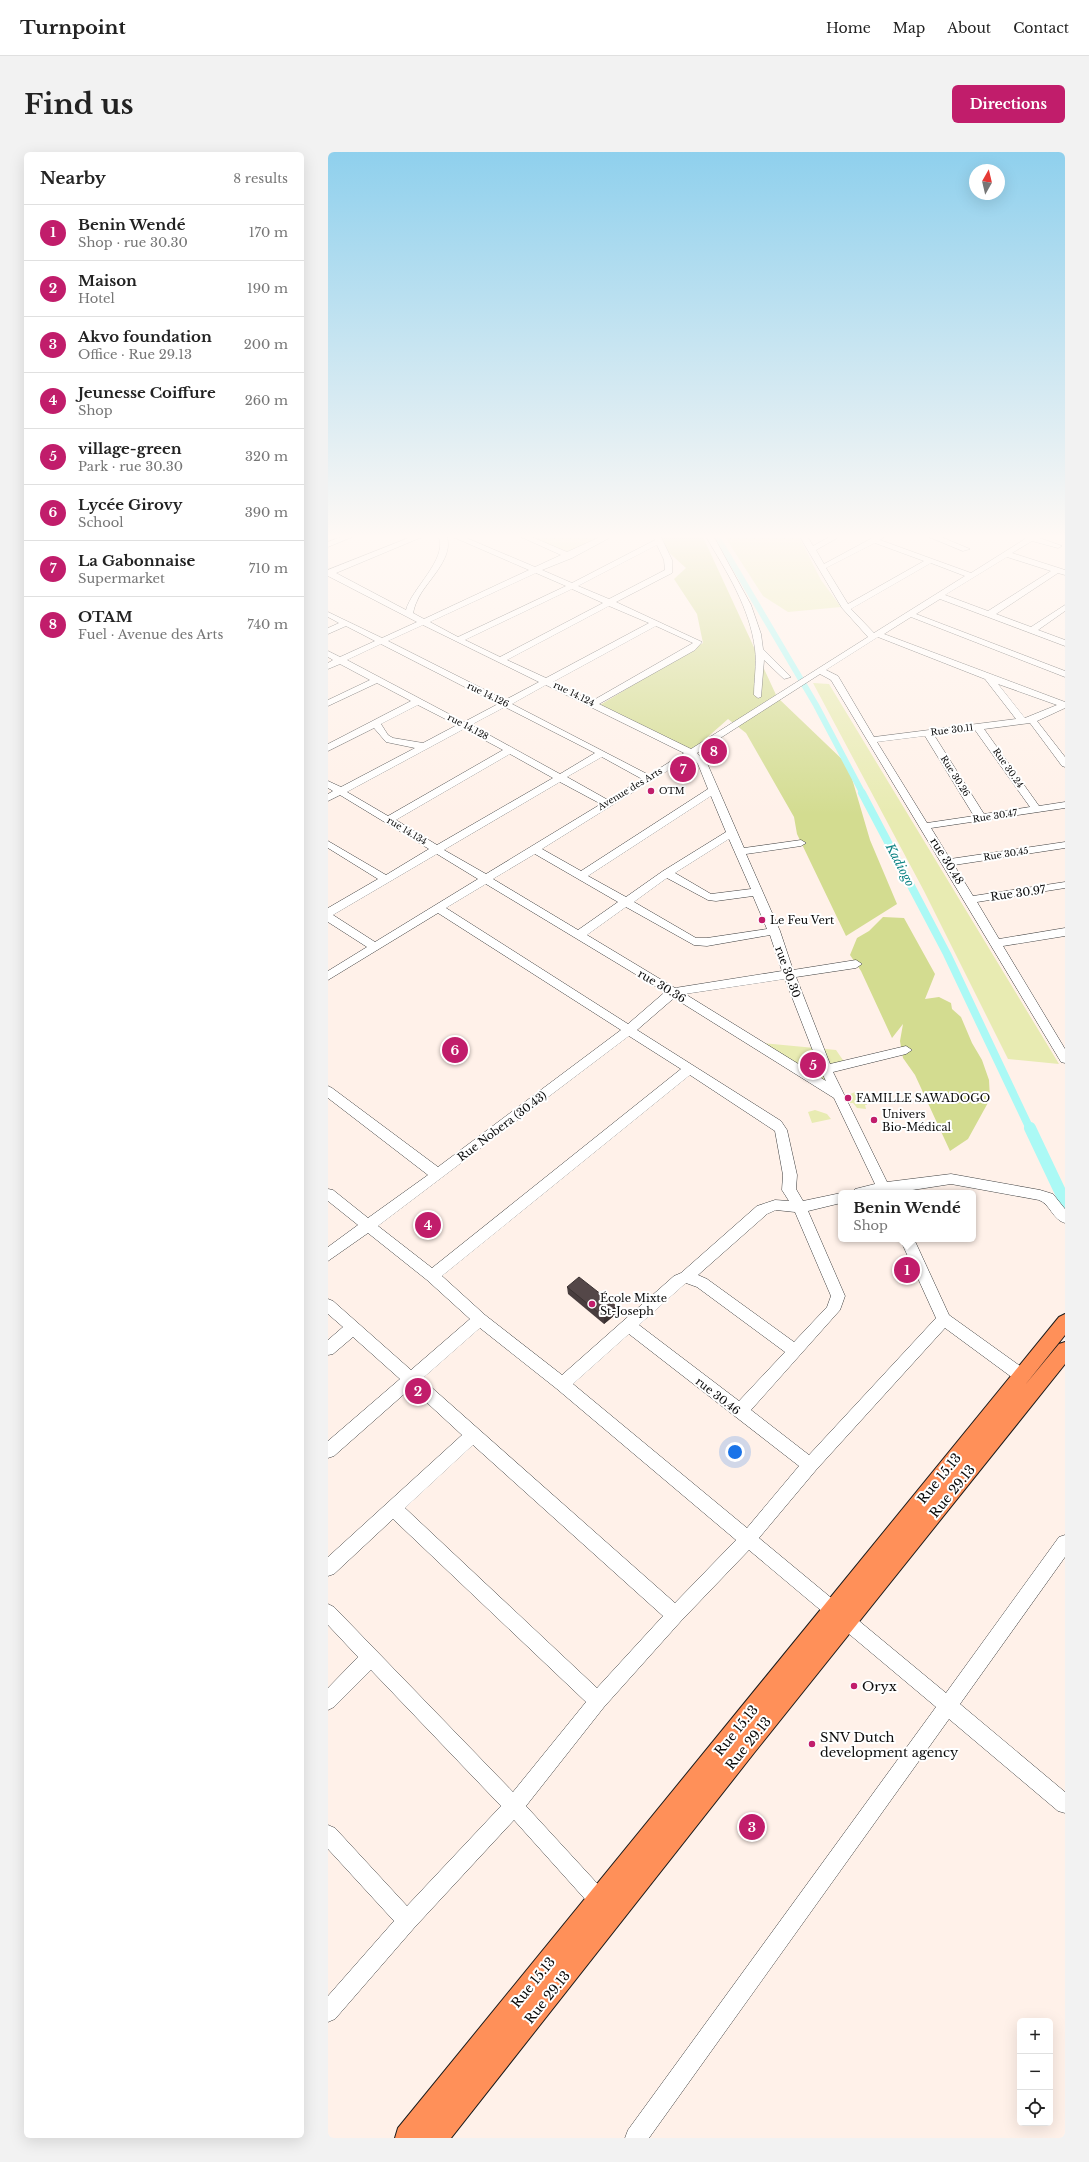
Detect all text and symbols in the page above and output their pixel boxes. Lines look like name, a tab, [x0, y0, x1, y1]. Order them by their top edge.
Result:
text: Turnpoint	[20, 16, 126, 39]
text: Home	[826, 19, 871, 37]
text: Map	[893, 19, 925, 37]
text: About	[947, 19, 991, 37]
text: Contact	[1013, 19, 1069, 37]
button: Directions	[952, 85, 1065, 123]
text: Find us	[24, 87, 134, 122]
north arrow	[969, 164, 1005, 200]
text: Nearby	[40, 168, 106, 189]
text: 8 results	[233, 170, 288, 187]
text: Benin Wendé	[78, 215, 185, 234]
text: 1	[50, 224, 56, 241]
text: 170 m	[249, 224, 288, 241]
text: Shop · rue 30.30	[78, 234, 188, 251]
text: Maison	[78, 271, 137, 290]
text: 2	[49, 280, 57, 297]
text: 190 m	[247, 280, 288, 297]
text: Hotel	[78, 290, 115, 307]
text: Akvo foundation	[78, 327, 212, 346]
text: 3	[49, 336, 57, 353]
text: 200 m	[244, 336, 288, 353]
text: Office · Rue 29.13	[78, 346, 192, 363]
text: Jeunesse Coiffure	[78, 383, 216, 402]
text: 4	[49, 392, 57, 409]
text: 260 m	[245, 392, 288, 409]
text: Shop	[78, 402, 113, 419]
text: village-green	[78, 439, 182, 458]
text: 5	[49, 448, 57, 465]
text: 320 m	[245, 448, 288, 465]
text: Park · rue 30.30	[78, 458, 183, 475]
text: Lycée Girovy	[78, 495, 183, 514]
text: 6	[49, 504, 57, 521]
text: 390 m	[245, 504, 288, 521]
text: School	[78, 514, 124, 531]
text: La Gabonnaise	[78, 551, 195, 570]
text: 7	[50, 560, 56, 577]
text: 710 m	[249, 560, 288, 577]
text: Supermarket	[78, 570, 165, 587]
text: OTAM	[78, 607, 133, 626]
text: 8	[49, 616, 57, 633]
text: 740 m	[247, 616, 288, 633]
text: Fuel · Avenue des Arts	[78, 626, 223, 643]
street label: rue 14.124	[552, 679, 597, 708]
street label: rue 14.126	[466, 680, 511, 709]
street label: rue 14.128	[446, 711, 491, 742]
street label: Rue 30.11	[930, 721, 974, 738]
pin: 8	[701, 736, 727, 766]
street label: Rue 30.24	[991, 746, 1026, 790]
street label: Rue 30.26	[938, 753, 972, 798]
pin: 7	[670, 754, 696, 784]
street label: Avenue des Arts	[595, 765, 664, 813]
place label: OTM	[659, 785, 685, 796]
marker: OTM	[646, 786, 656, 796]
street label: Rue 30.47	[972, 806, 1018, 824]
street label: rue 14.134	[385, 814, 429, 847]
street label: rue 30.48	[927, 835, 967, 887]
water label: Kadiogo	[882, 840, 918, 889]
street label: Rue 30.45	[983, 845, 1029, 862]
street label: Rue 30.97	[990, 882, 1047, 904]
place label: Le Feu Vert	[770, 913, 835, 927]
marker: Le Feu Vert	[757, 915, 767, 925]
street label: rue 30.30	[772, 944, 804, 1000]
street label: rue 30.36	[636, 966, 688, 1006]
pin: 6	[442, 1035, 468, 1065]
pin: 5	[800, 1050, 826, 1080]
street label: Rue Nobera (30.43)	[455, 1088, 550, 1164]
place label: FAMILLE SAWADOGO	[856, 1091, 990, 1105]
marker: FAMILLE SAWADOGO	[843, 1093, 853, 1103]
place label: Univers Bio-Médical	[882, 1107, 952, 1134]
marker: Univers Bio-Médical	[869, 1115, 879, 1125]
popup	[838, 1190, 976, 1242]
text: Benin Wendé	[853, 1198, 961, 1217]
pin: 4	[415, 1210, 441, 1240]
text: Shop	[853, 1217, 888, 1234]
pin: 1	[894, 1255, 920, 1285]
place label: École Mixte St-Joseph	[600, 1291, 667, 1318]
marker: École Mixte St-Joseph	[587, 1299, 597, 1309]
street label: rue 30.46	[693, 1374, 743, 1418]
pin: 2	[405, 1376, 431, 1406]
your location	[725, 1442, 745, 1462]
street label: Rue 15.13	[914, 1449, 965, 1507]
street label: Rue 29.13	[926, 1461, 979, 1521]
place label: Oryx	[862, 1678, 897, 1695]
marker: Oryx	[849, 1681, 859, 1691]
street label: Rue 15.13	[711, 1701, 762, 1759]
street label: Rue 29.13	[722, 1713, 775, 1773]
place label: SNV Dutch development agency	[820, 1729, 959, 1761]
marker: SNV Dutch development agency	[807, 1739, 817, 1749]
pin: 3	[739, 1812, 765, 1842]
street label: Rue 15.13	[508, 1953, 559, 2011]
street label: Rue 29.13	[521, 1967, 574, 2027]
map controls	[1017, 2018, 1053, 2126]
button: +	[1017, 2018, 1053, 2054]
button: −	[1017, 2054, 1053, 2090]
button: locate	[1017, 2090, 1053, 2126]

